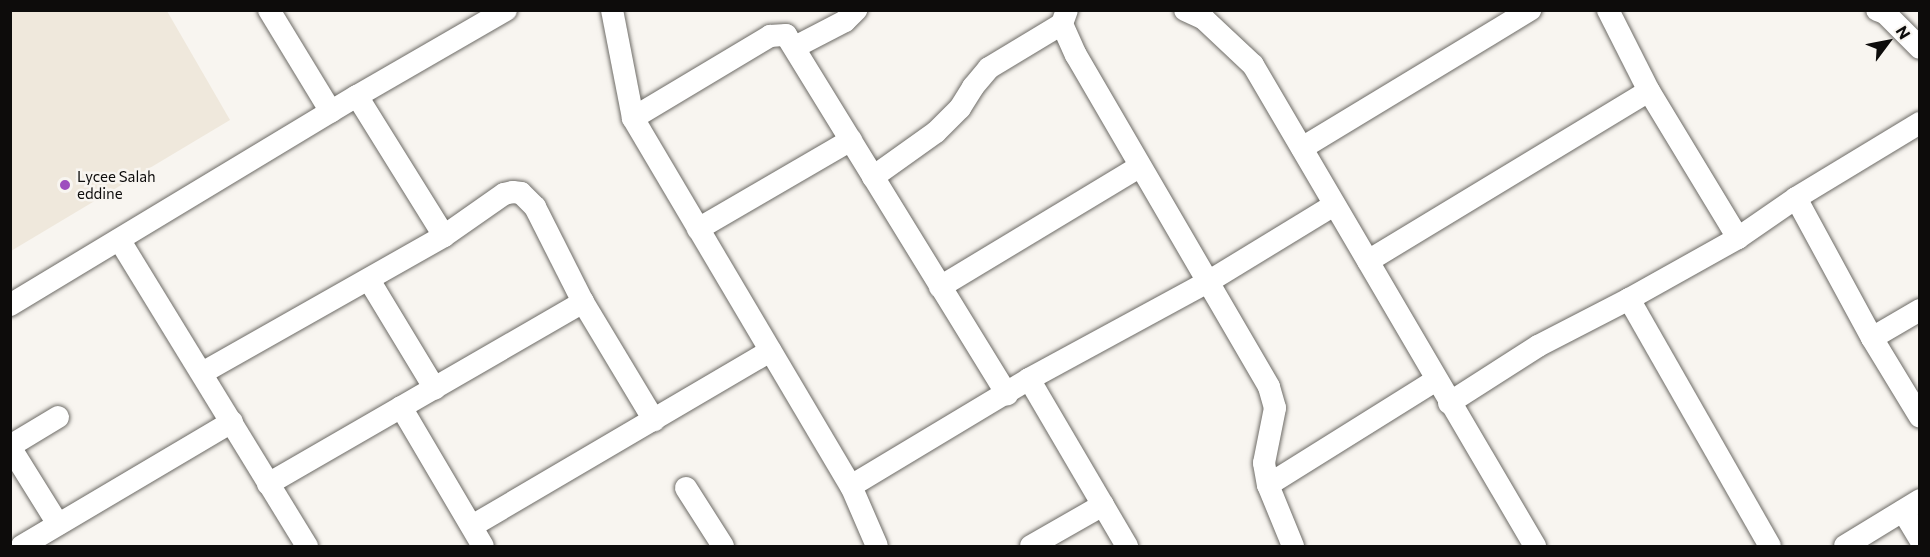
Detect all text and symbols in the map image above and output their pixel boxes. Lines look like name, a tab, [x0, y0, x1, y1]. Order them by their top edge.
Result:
north arrow	[1858, 12, 1918, 72]
text: N	[1892, 22, 1915, 42]
place label: Lycee Salah eddine	[77, 167, 156, 202]
marker: Lycee Salah eddine	[58, 178, 72, 192]

